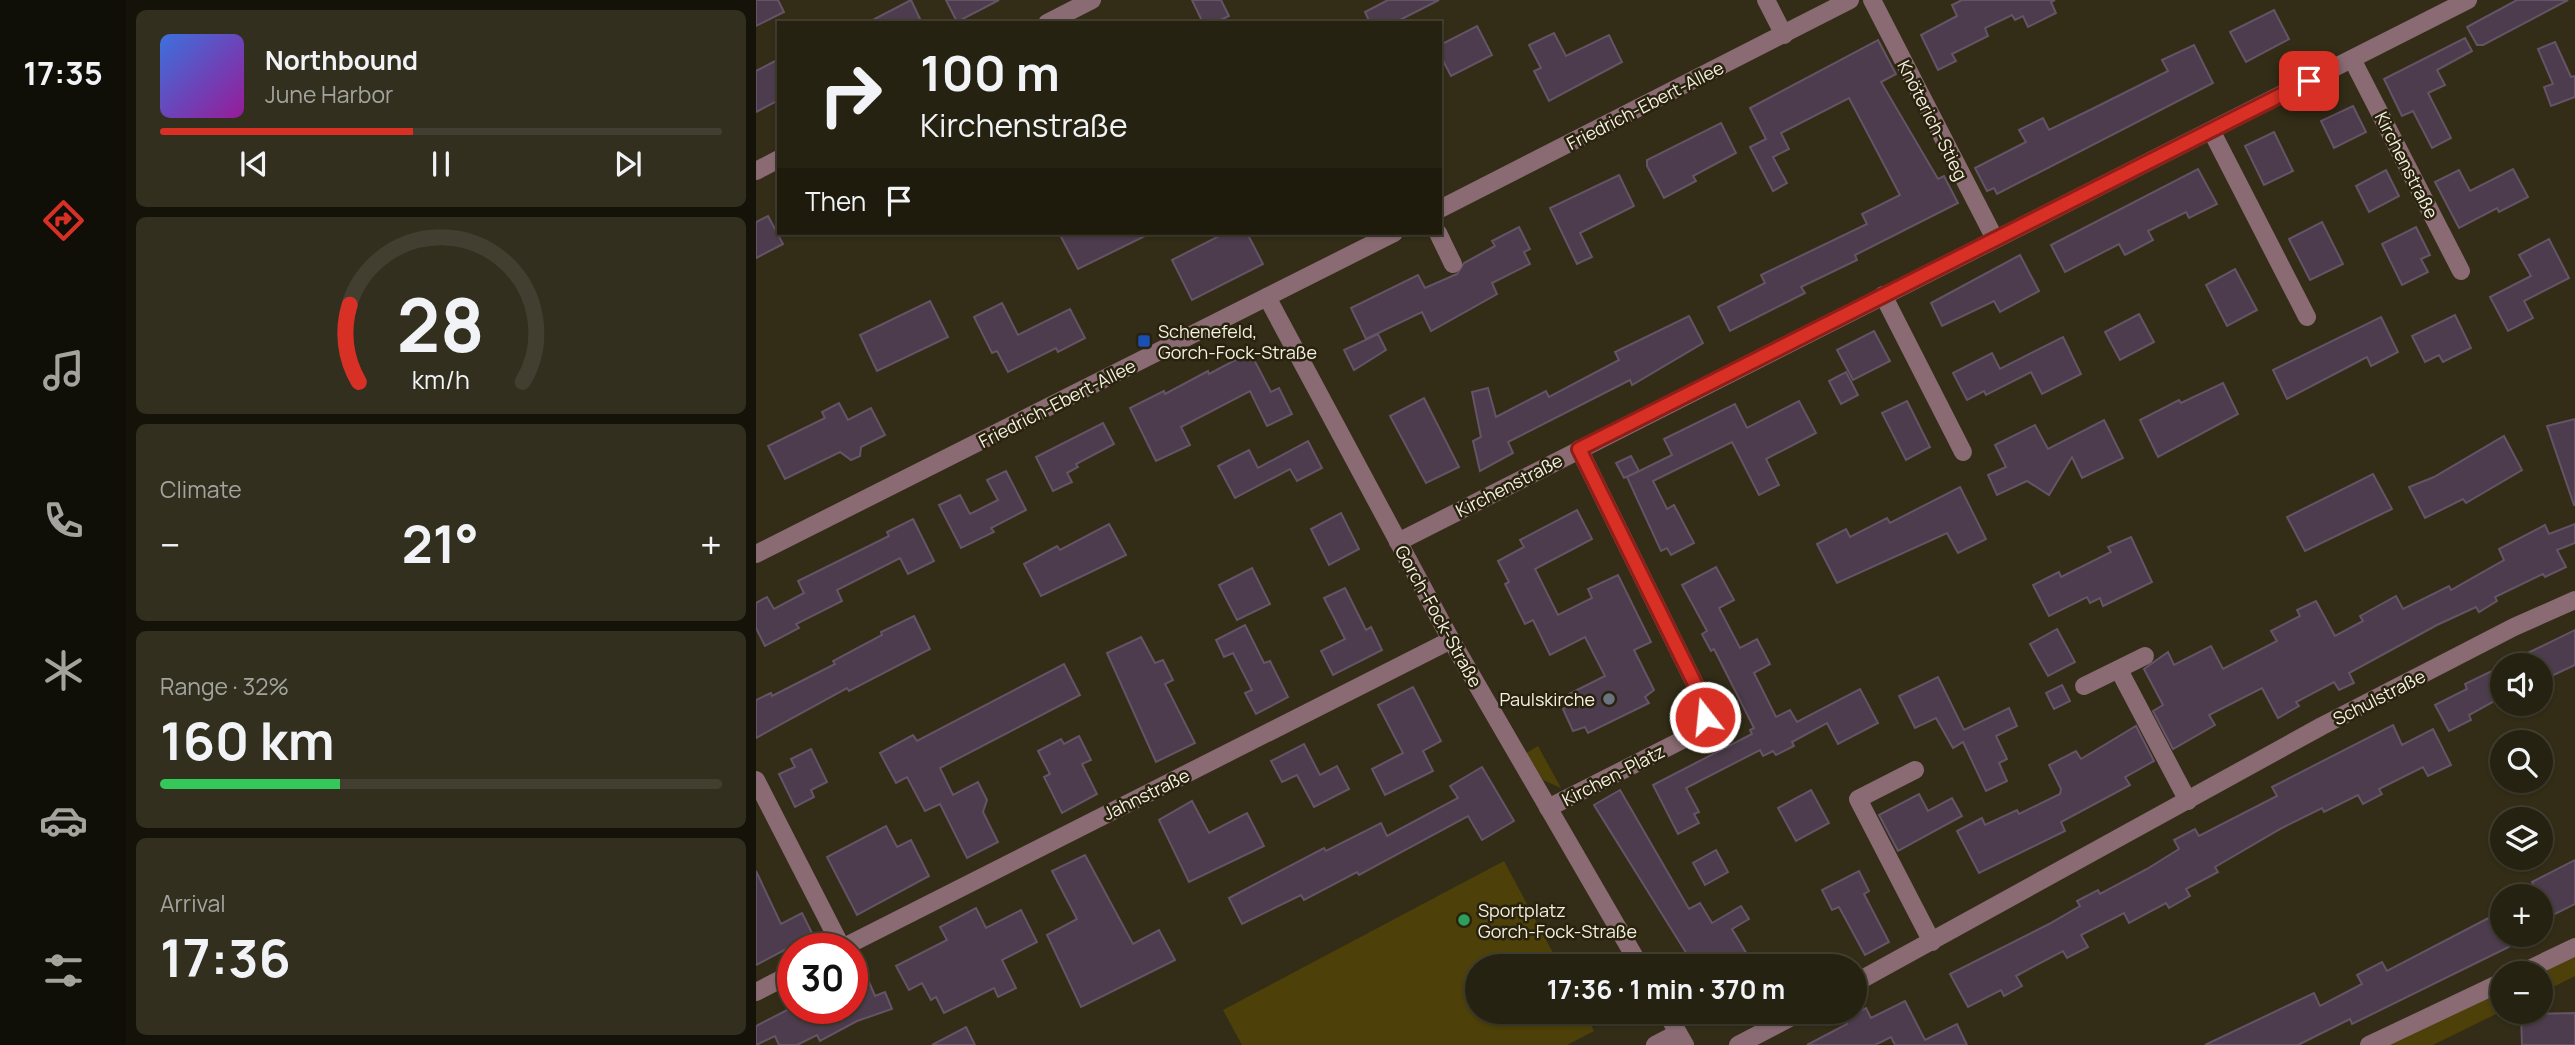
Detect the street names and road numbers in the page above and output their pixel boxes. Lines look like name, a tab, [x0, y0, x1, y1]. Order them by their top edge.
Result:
street label: Friedrich-Ebert-Allee	[1562, 55, 1728, 155]
street label: Knöterich-Stieg	[1892, 56, 1974, 184]
street label: Kirchenstraße	[2370, 107, 2444, 223]
street label: Friedrich-Ebert-Allee	[974, 353, 1140, 453]
street label: Kirchenstraße	[1451, 448, 1567, 522]
street label: Gorch-Fock-Straße	[1390, 541, 1488, 691]
street label: Schulstraße	[2329, 663, 2429, 731]
street label: Kirchen-Platz	[1558, 739, 1668, 811]
street label: Jahnstraße	[1099, 763, 1193, 825]

